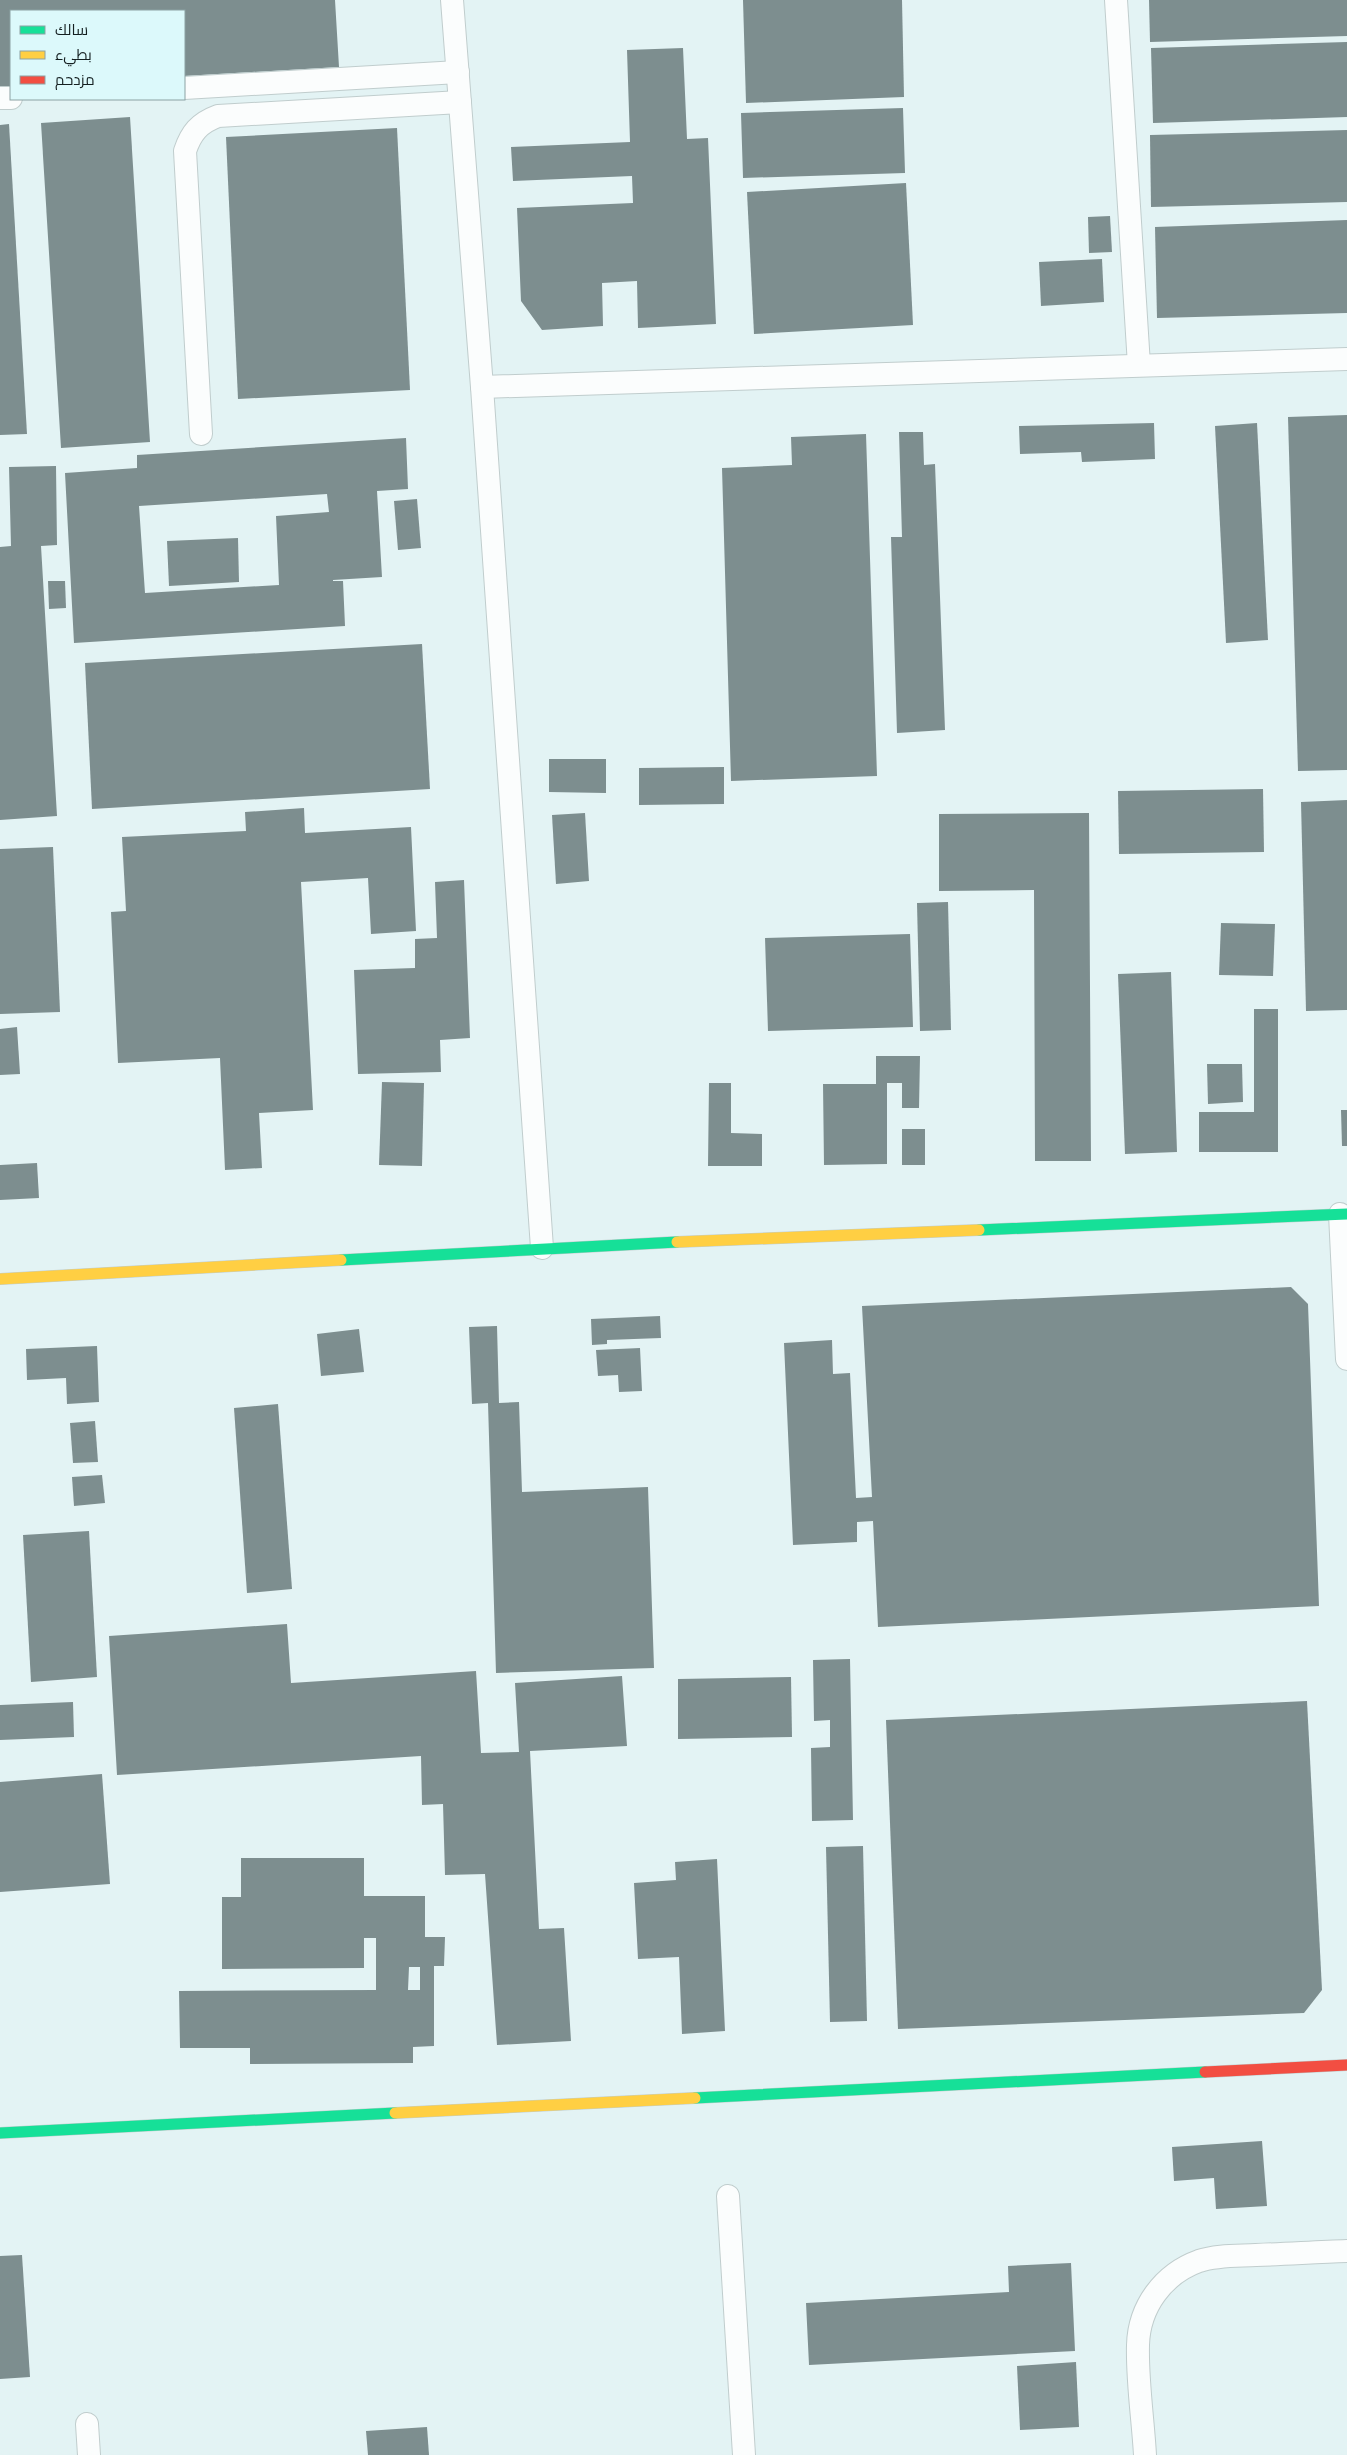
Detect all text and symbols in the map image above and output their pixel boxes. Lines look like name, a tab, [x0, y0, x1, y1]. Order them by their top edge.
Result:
legend	[10, 10, 185, 100]
text: سالك	[55, 21, 88, 39]
text: بطيء	[55, 46, 92, 67]
text: مزدحم	[55, 71, 95, 90]

